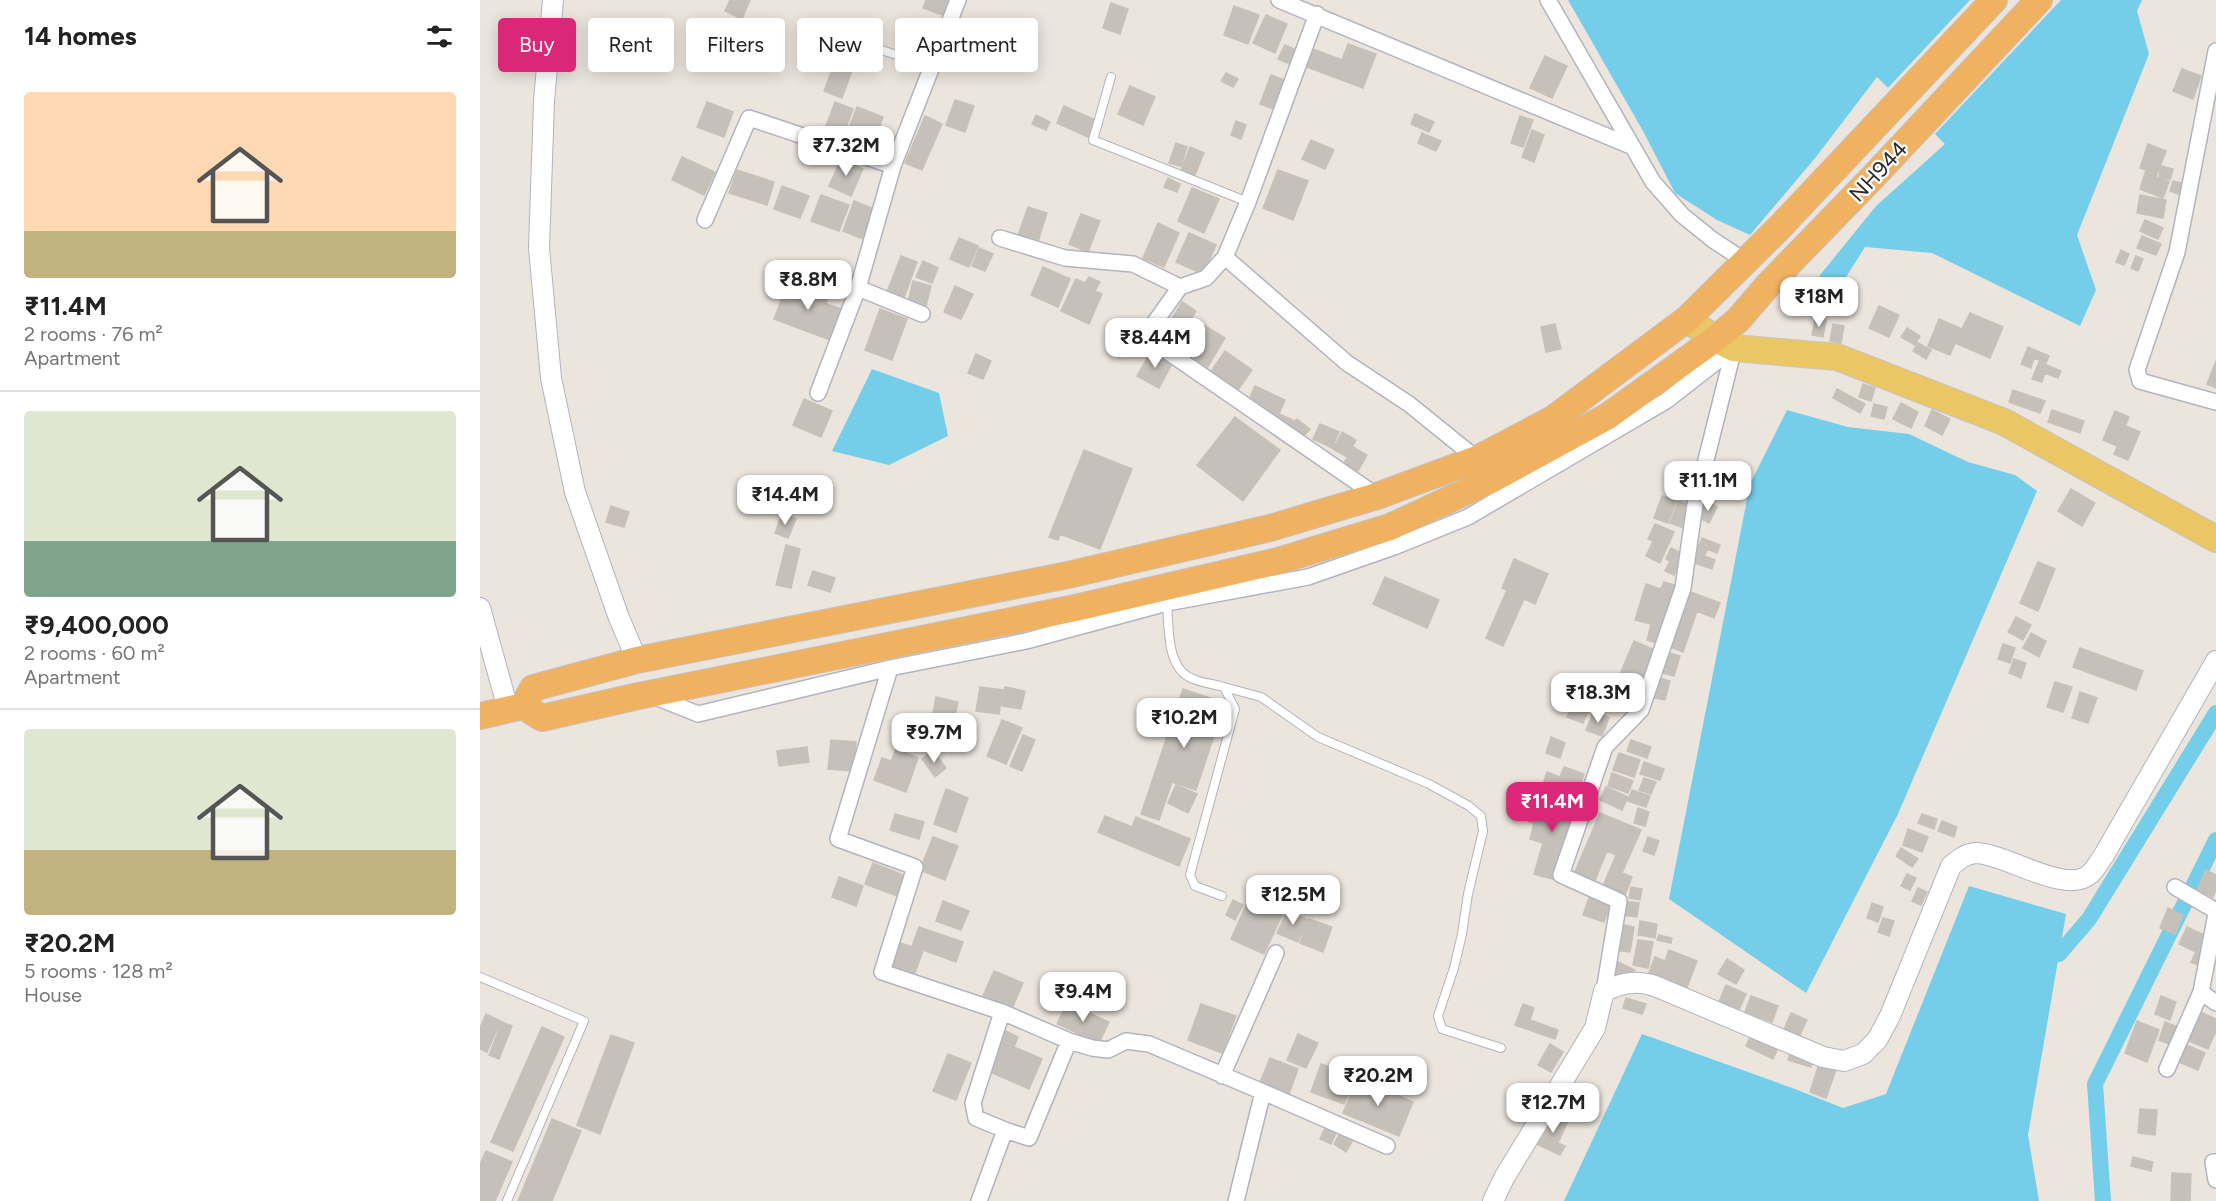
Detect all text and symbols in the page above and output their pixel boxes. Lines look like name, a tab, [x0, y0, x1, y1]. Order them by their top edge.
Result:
chip: Buy	[498, 18, 576, 72]
chip: Rent	[588, 18, 674, 72]
chip: Filters	[686, 18, 785, 72]
chip: New	[797, 18, 883, 72]
chip: Apartment	[895, 18, 1038, 72]
text: 14 homes	[24, 20, 137, 52]
icon: filters	[423, 20, 456, 53]
pin: ₹7.32M	[797, 126, 895, 177]
icon: home	[186, 131, 294, 239]
text: ₹7.32M	[812, 133, 880, 157]
street label: NH944	[1843, 135, 1913, 207]
pin: ₹8.8M	[766, 260, 850, 311]
text: ₹8.8M	[779, 267, 837, 291]
pin: ₹18M	[1783, 277, 1855, 328]
text: ₹18M	[1794, 284, 1844, 308]
text: ₹11.4M	[24, 290, 107, 322]
pin: ₹8.44M	[1106, 318, 1204, 369]
text: 2 rooms · 76 m²	[24, 322, 163, 346]
text: ₹8.44M	[1119, 325, 1191, 349]
text: Apartment	[24, 346, 121, 370]
icon: home	[186, 450, 294, 558]
pin: ₹11.1M	[1659, 461, 1757, 512]
text: ₹11.1M	[1678, 468, 1738, 492]
pin: ₹14.4M	[736, 475, 834, 526]
text: ₹14.4M	[751, 482, 819, 506]
text: ₹9,400,000	[24, 609, 169, 641]
text: 2 rooms · 60 m²	[24, 641, 165, 665]
text: Apartment	[24, 665, 121, 689]
pin: ₹18.3M	[1549, 673, 1647, 724]
text: ₹18.3M	[1565, 680, 1631, 704]
pin: ₹10.2M	[1135, 698, 1233, 749]
text: ₹10.2M	[1150, 705, 1218, 729]
pin: ₹9.7M	[892, 713, 976, 764]
text: ₹9.7M	[906, 720, 962, 744]
icon: home	[186, 768, 294, 876]
pin: ₹11.4M	[1503, 782, 1601, 833]
text: ₹11.4M	[1520, 789, 1584, 813]
pin: ₹12.5M	[1244, 875, 1342, 926]
text: ₹12.5M	[1260, 882, 1326, 906]
text: ₹20.2M	[24, 927, 115, 959]
text: 5 rooms · 128 m²	[24, 959, 173, 983]
pin: ₹9.4M	[1041, 972, 1125, 1023]
text: ₹9.4M	[1054, 979, 1112, 1003]
text: House	[24, 983, 82, 1007]
pin: ₹20.2M	[1329, 1056, 1427, 1107]
text: ₹20.2M	[1343, 1063, 1413, 1087]
pin: ₹12.7M	[1504, 1083, 1602, 1134]
text: ₹12.7M	[1520, 1090, 1586, 1114]

